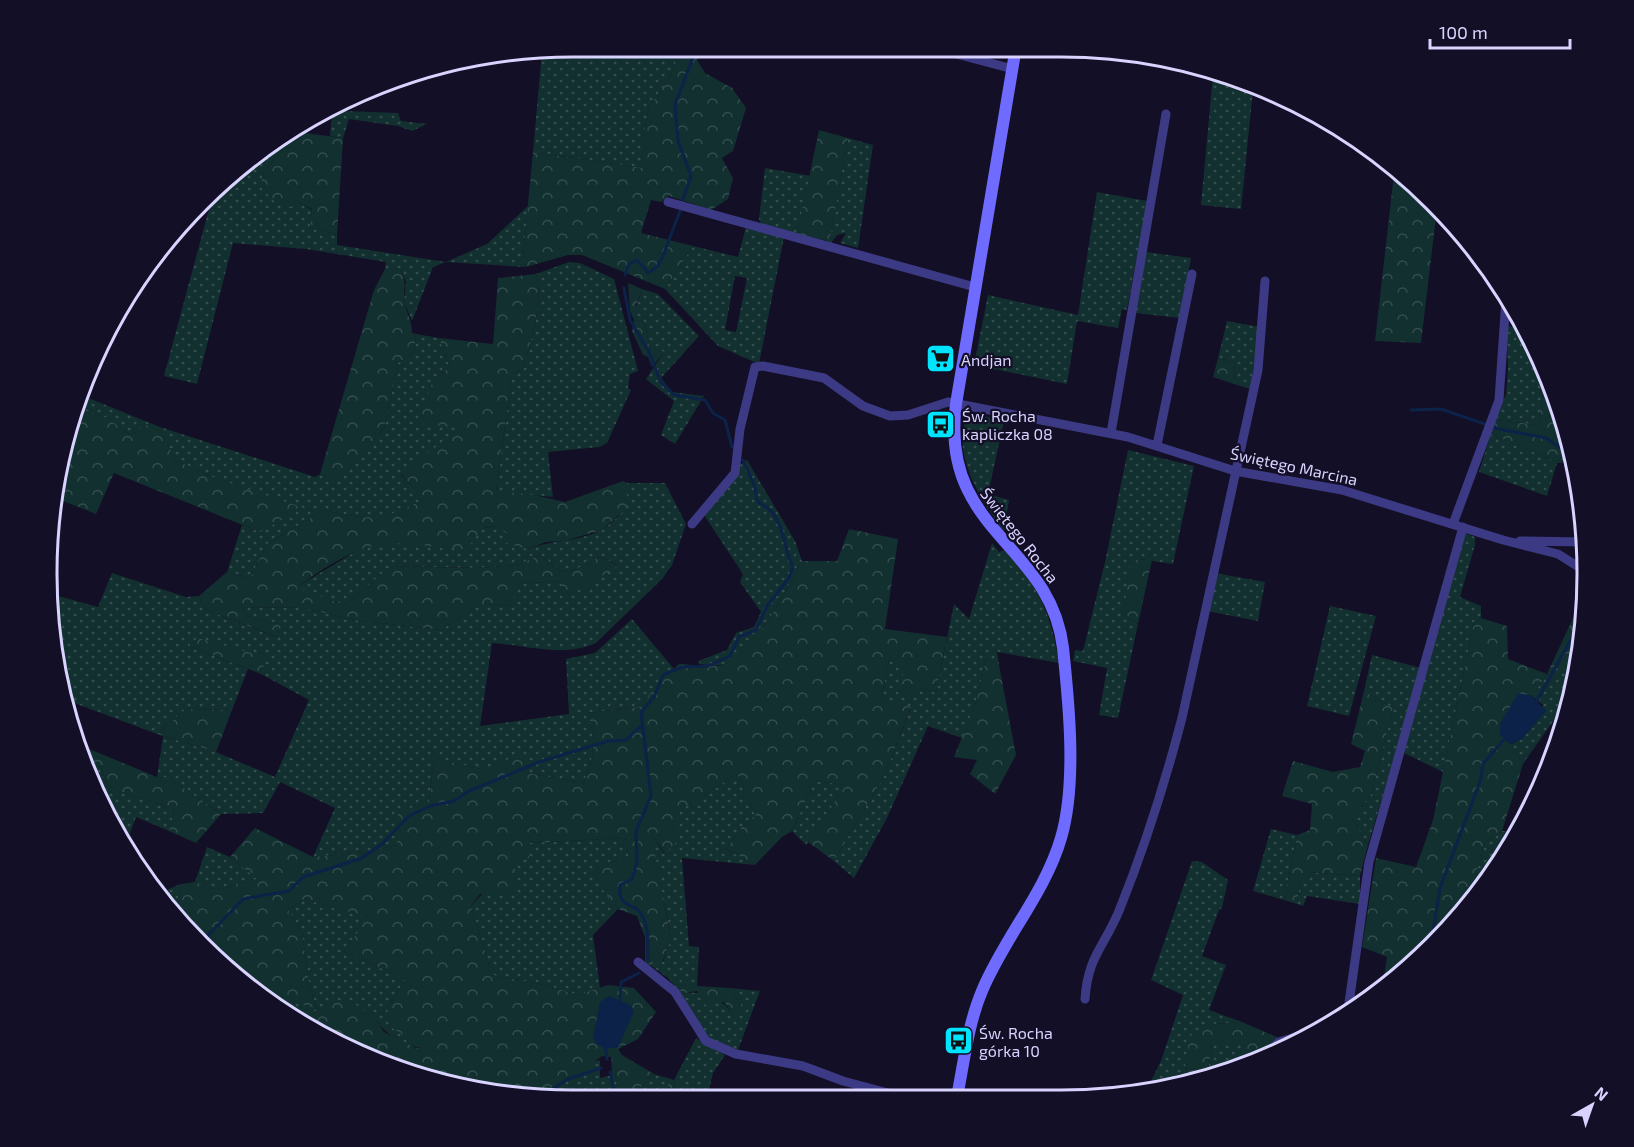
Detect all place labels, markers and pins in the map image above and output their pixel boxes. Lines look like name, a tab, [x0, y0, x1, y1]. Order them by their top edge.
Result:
supermarket icon: Andjan	[924, 343, 956, 375]
place label: Andjan	[961, 350, 1012, 370]
place label: Św. Rocha kapliczka 08	[962, 406, 1053, 443]
bus stop icon: Św. Rocha kapliczka 08	[925, 408, 957, 440]
place label: Św. Rocha górka 10	[979, 1023, 1053, 1060]
bus stop icon: Św. Rocha górka 10	[942, 1025, 974, 1057]

